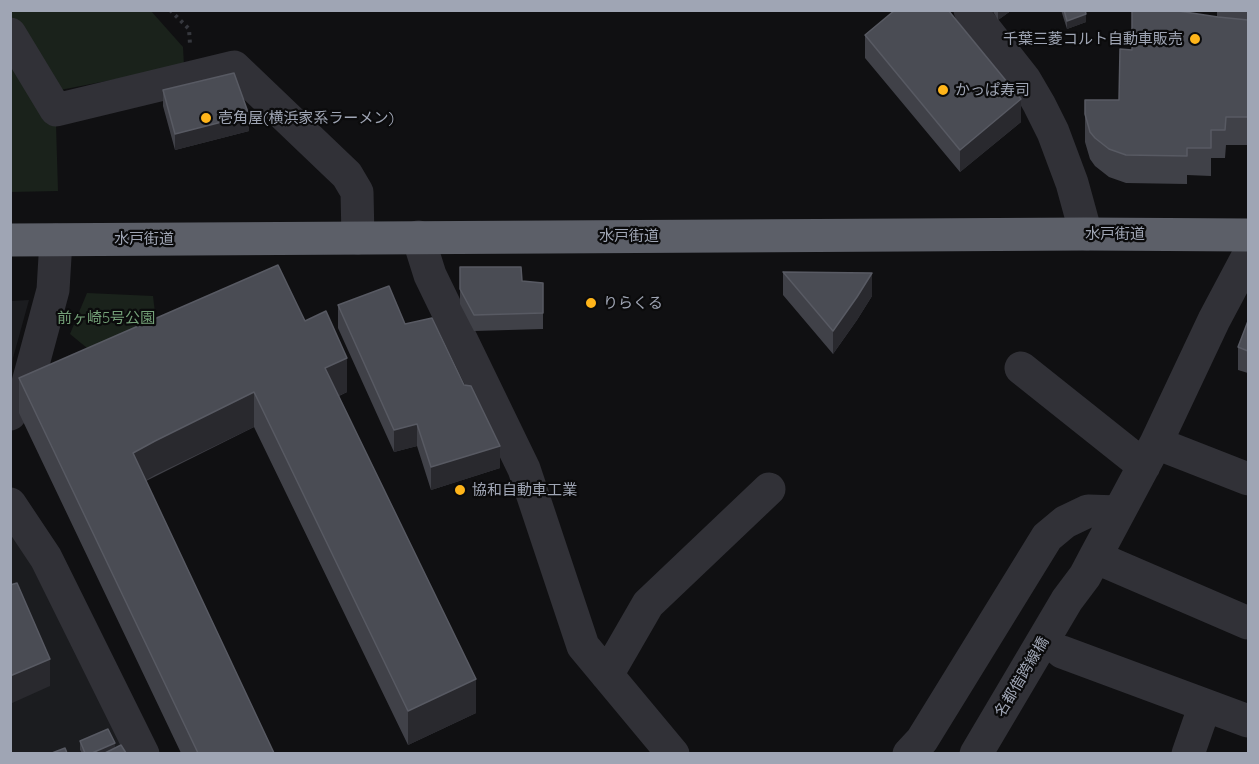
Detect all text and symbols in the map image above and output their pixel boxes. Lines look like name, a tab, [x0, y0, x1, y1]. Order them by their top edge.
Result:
place label: 千葉三菱コルト自動車販売	[1003, 30, 1183, 48]
marker: 千葉三菱コルト自動車販売	[1188, 32, 1202, 46]
place label: かっぱ寿司	[955, 81, 1030, 99]
marker: かっぱ寿司	[936, 83, 950, 97]
place label: 壱角屋(横浜家系ラーメン)	[218, 109, 394, 127]
marker: 壱角屋(横浜家系ラーメン)	[199, 111, 213, 125]
street label: 水戸街道	[1085, 225, 1145, 243]
street label: 水戸街道	[599, 227, 659, 245]
street label: 水戸街道	[114, 230, 174, 248]
place label: りらくる	[603, 294, 663, 312]
marker: りらくる	[584, 296, 598, 310]
park label: 前ヶ崎5号公園	[57, 309, 155, 327]
place label: 協和自動車工業	[472, 481, 577, 499]
marker: 協和自動車工業	[453, 483, 467, 497]
street label: 名都借跨線橋	[991, 634, 1053, 720]

